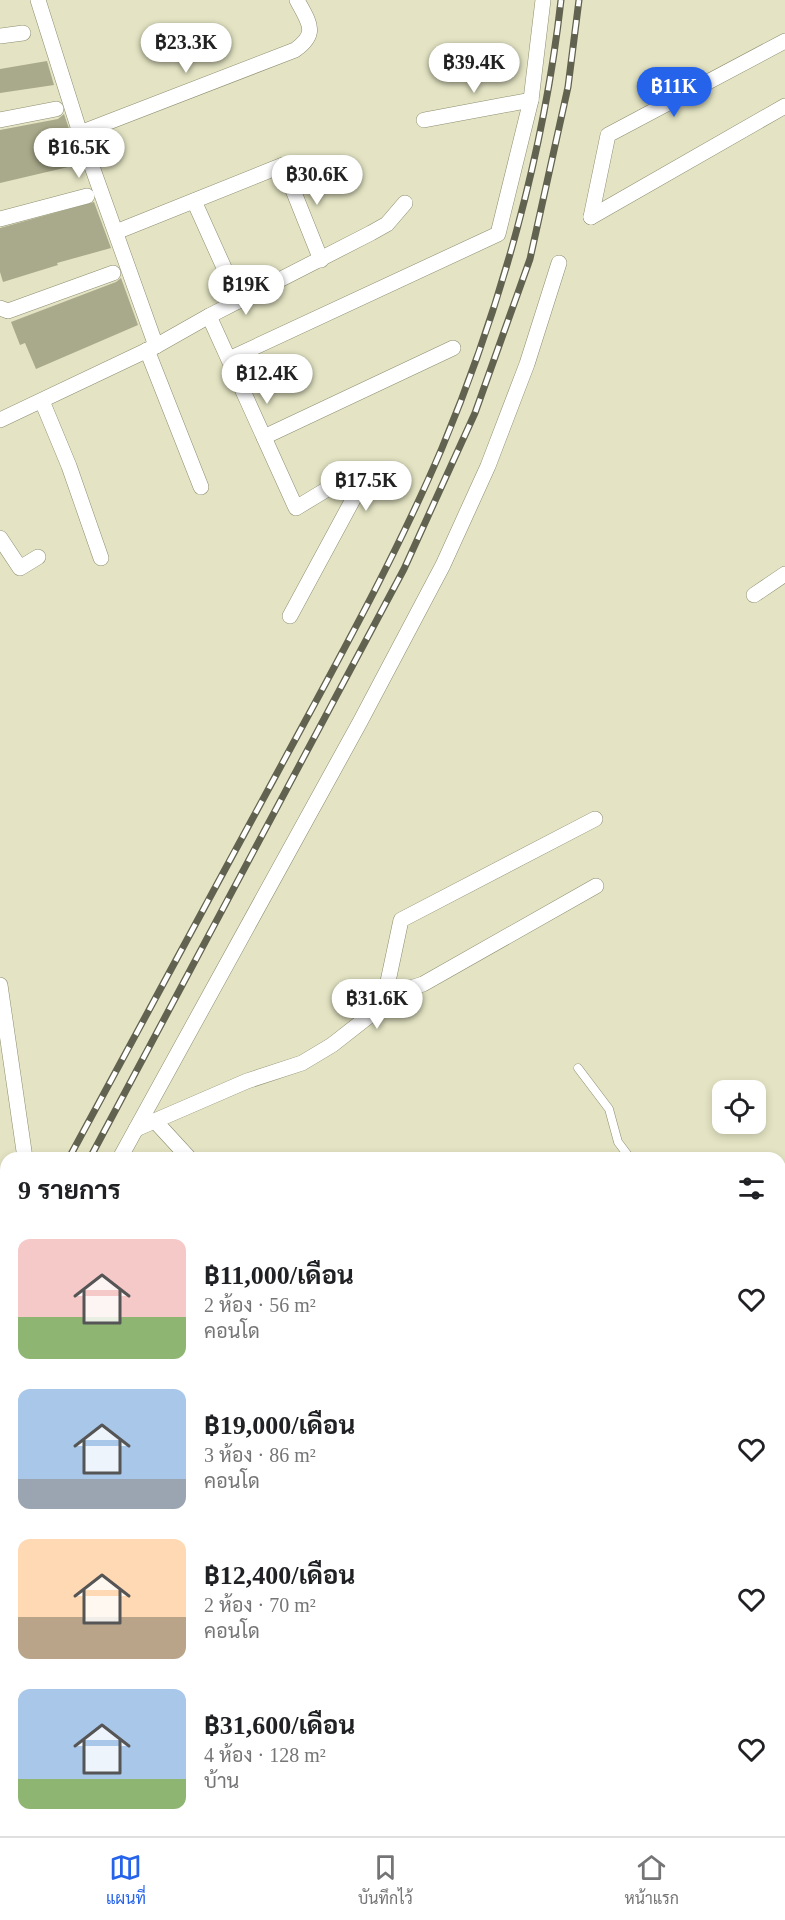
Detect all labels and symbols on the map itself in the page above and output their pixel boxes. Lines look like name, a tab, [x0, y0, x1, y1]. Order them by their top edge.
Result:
pin: ฿23.3K	[137, 23, 235, 74]
pin: ฿39.4K	[425, 43, 523, 94]
pin: ฿11K	[638, 67, 710, 118]
pin: ฿16.5K	[30, 128, 128, 179]
pin: ฿30.6K	[268, 155, 366, 206]
pin: ฿19K	[210, 265, 282, 316]
pin: ฿12.4K	[218, 354, 316, 405]
pin: ฿17.5K	[317, 461, 415, 512]
pin: ฿31.6K	[328, 979, 426, 1030]

